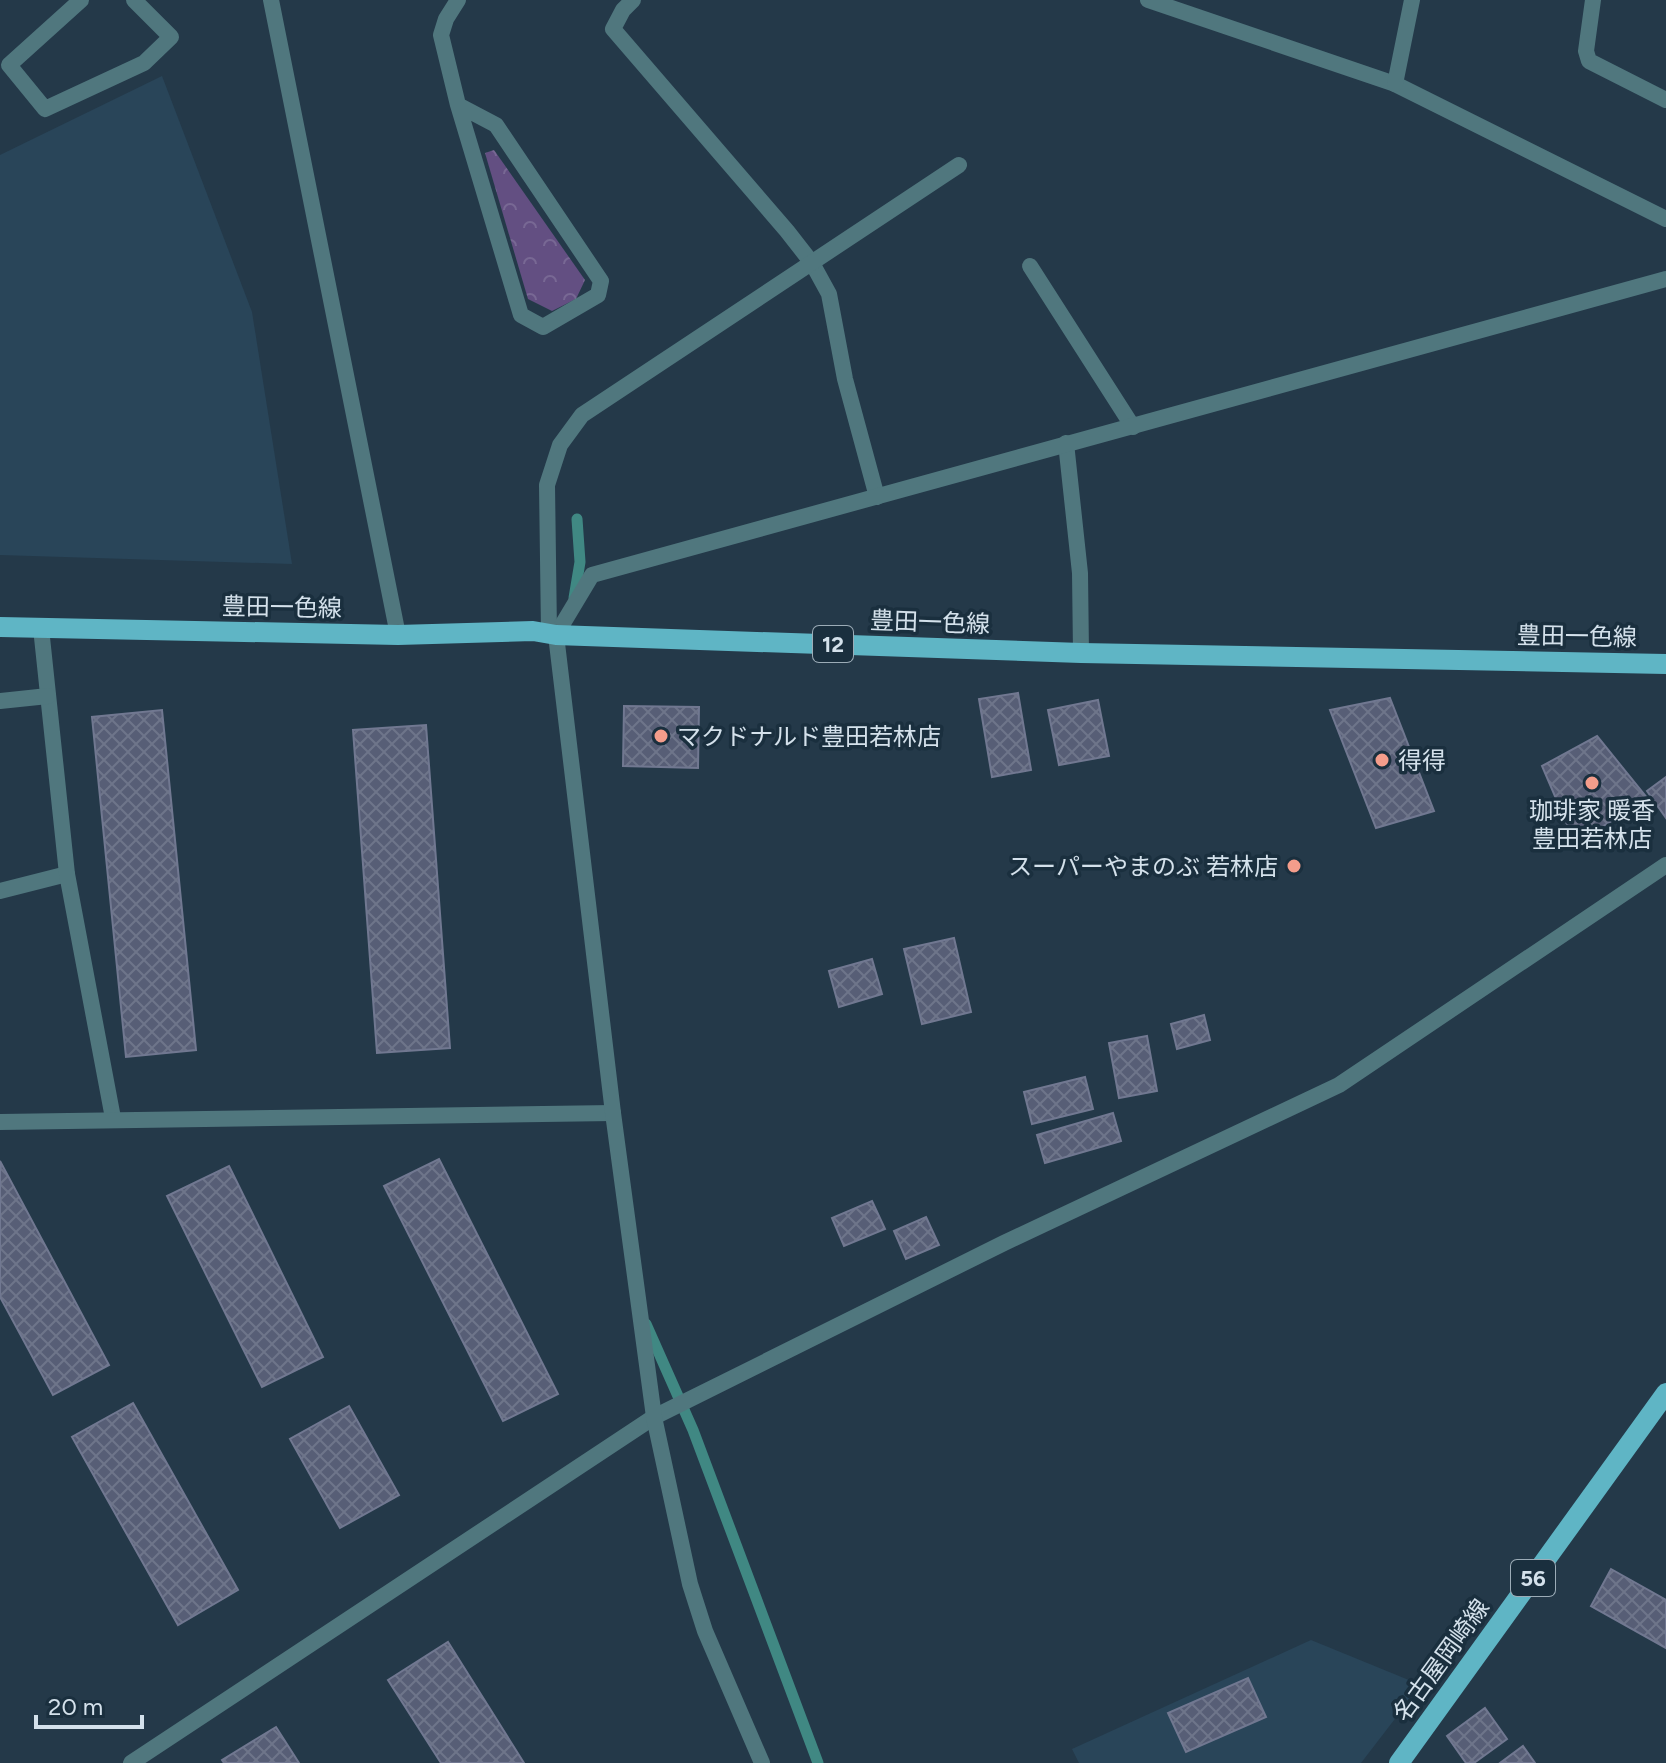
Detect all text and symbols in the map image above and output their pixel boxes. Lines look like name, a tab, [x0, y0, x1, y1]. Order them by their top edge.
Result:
street label: 豊田一色線	[222, 591, 342, 623]
street label: 豊田一色線	[870, 605, 990, 639]
street label: 豊田一色線	[1517, 620, 1637, 652]
road number: 12	[813, 626, 853, 662]
place label: マクドナルド豊田若林店	[677, 722, 941, 751]
marker: マクドナルド豊田若林店	[652, 727, 670, 745]
place label: 得得	[1398, 746, 1446, 775]
marker: 得得	[1373, 751, 1391, 769]
marker: 珈琲家 暖香 豊田若林店	[1583, 774, 1601, 792]
place label: 珈琲家 暖香 豊田若林店	[1529, 796, 1655, 853]
place label: スーパーやまのぶ 若林店	[1008, 852, 1278, 881]
marker: スーパーやまのぶ 若林店	[1285, 857, 1303, 875]
road number: 56	[1511, 1560, 1555, 1596]
street label: 名古屋岡崎線	[1387, 1593, 1495, 1727]
scale bar	[36, 1679, 142, 1729]
text: 20 m	[48, 1692, 103, 1721]

